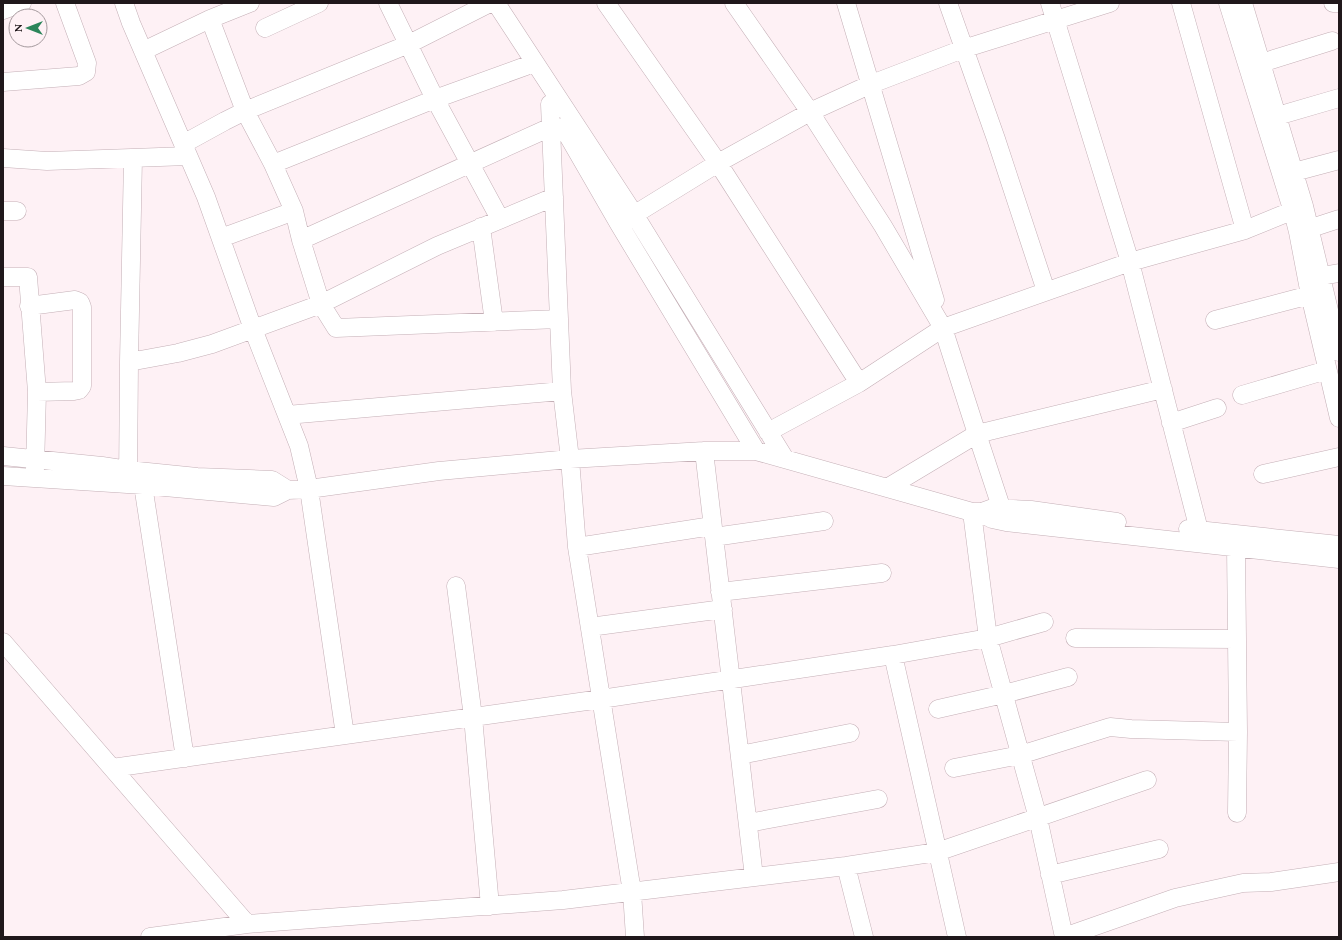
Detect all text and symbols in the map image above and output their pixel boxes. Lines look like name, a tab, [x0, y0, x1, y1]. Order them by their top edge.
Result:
north arrow	[8, 8, 48, 48]
text: N	[10, 23, 27, 32]

